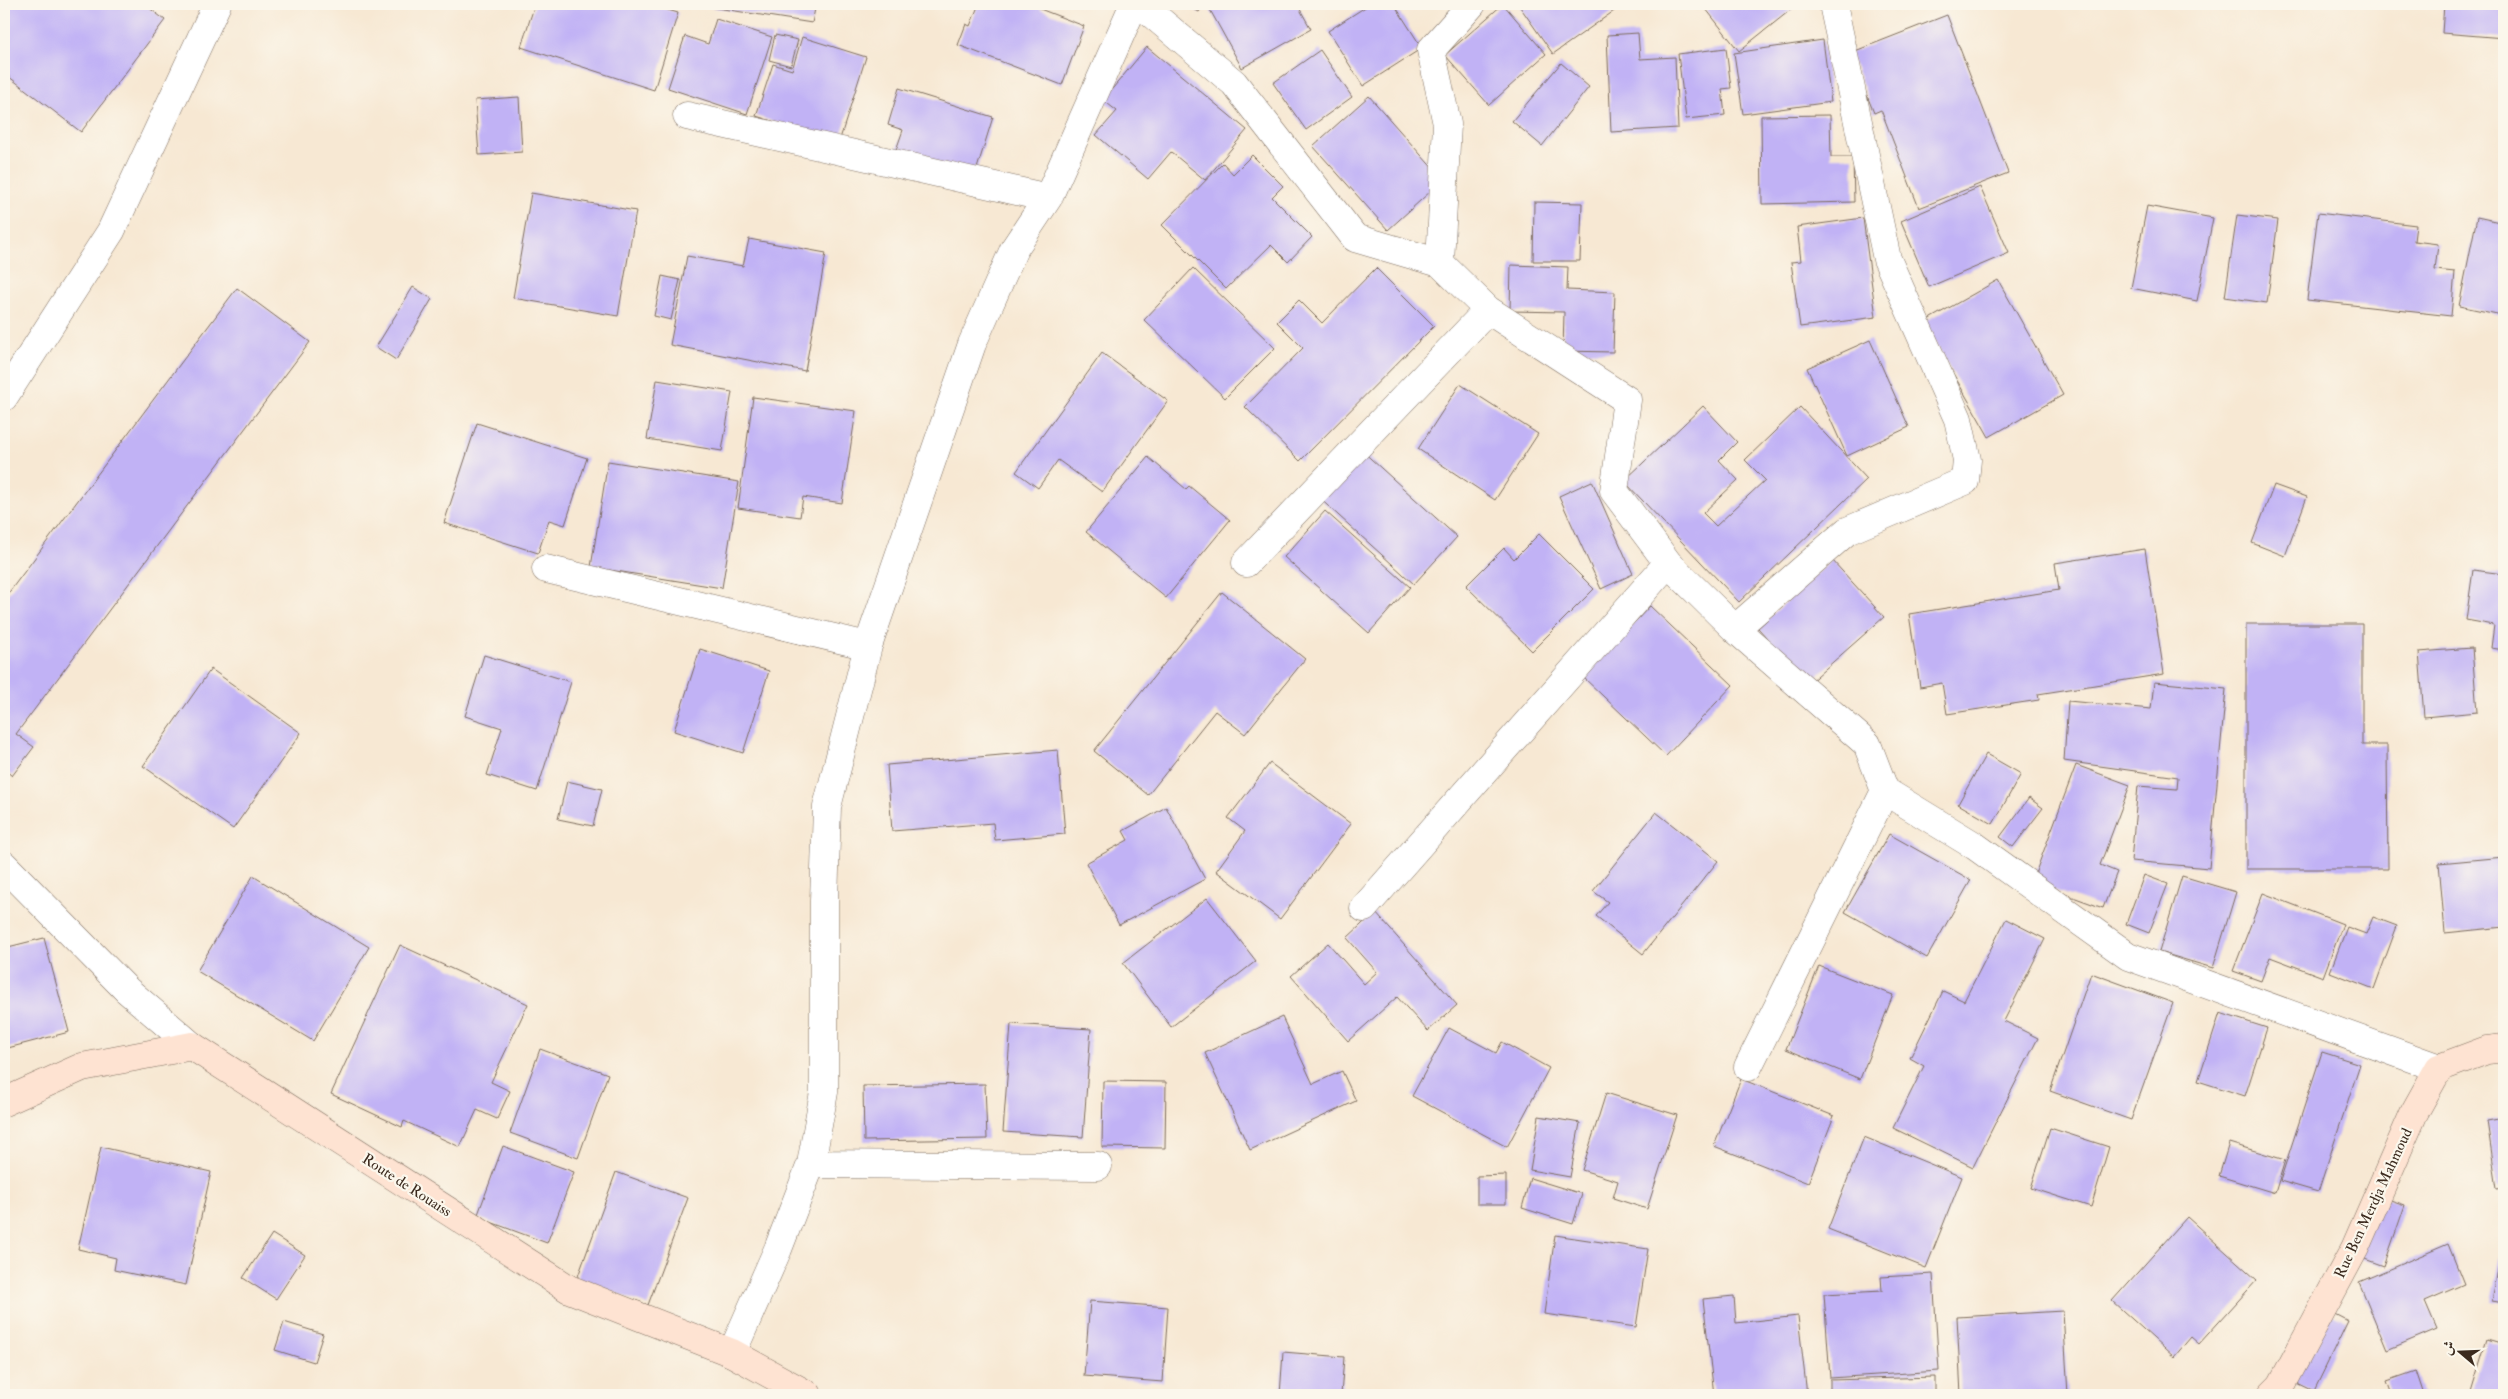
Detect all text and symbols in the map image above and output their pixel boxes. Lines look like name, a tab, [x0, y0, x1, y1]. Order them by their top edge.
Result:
street label: Rue Ben Merdja Mahmoud	[2330, 1125, 2417, 1281]
street label: Route de Rouaiss	[359, 1150, 455, 1221]
north arrow	[2436, 1326, 2486, 1376]
text: ش	[2438, 1338, 2459, 1357]

